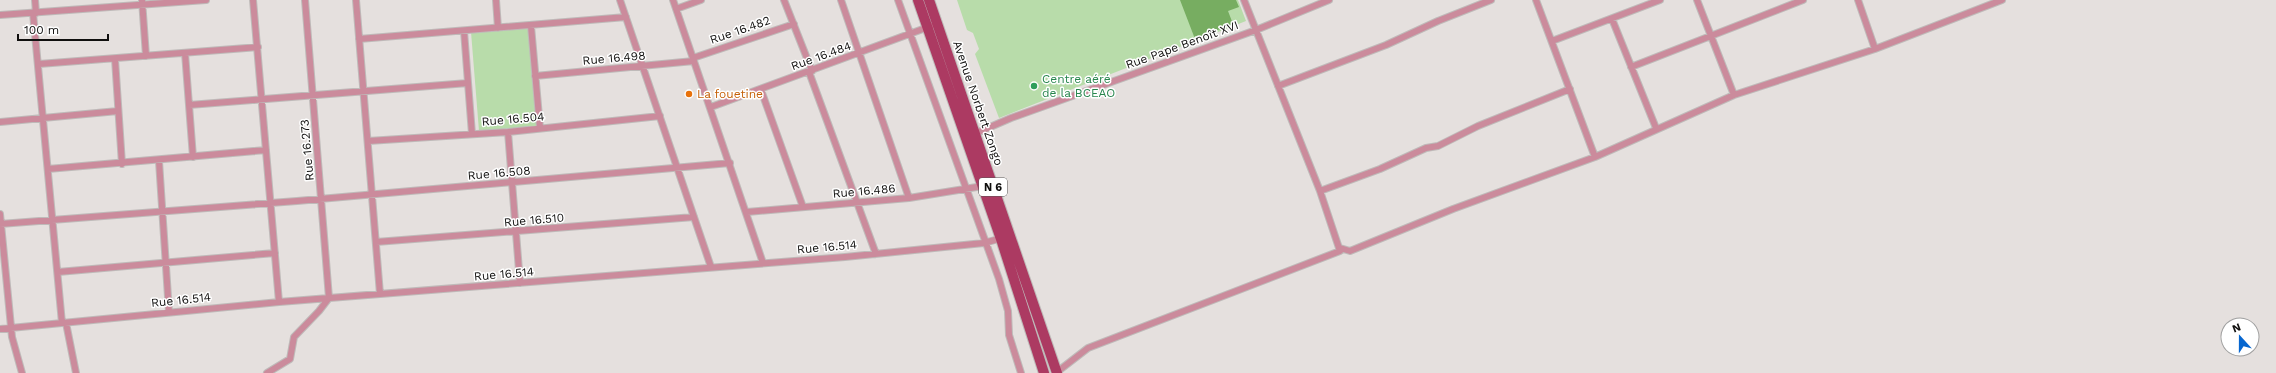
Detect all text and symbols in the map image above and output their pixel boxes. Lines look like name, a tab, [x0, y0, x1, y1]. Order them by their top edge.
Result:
street label: Rue 16.482	[708, 13, 772, 47]
scale bar	[18, 16, 108, 42]
street label: Rue Pape Benoît XVI	[1124, 18, 1240, 72]
text: 100 m	[24, 23, 59, 37]
street label: Rue 16.484	[789, 39, 853, 73]
street label: Avenue Norbert Zongo	[950, 39, 1006, 167]
street label: Rue 16.498	[582, 48, 646, 68]
place label: Centre aéré de la BCEAO	[1042, 72, 1115, 100]
marker: Centre aéré de la BCEAO	[1029, 81, 1039, 91]
place label: La fouetine	[697, 87, 763, 101]
marker: La fouetine	[684, 89, 694, 99]
street label: Rue 16.504	[481, 109, 545, 129]
street label: Rue 16.273	[297, 119, 317, 181]
street label: Rue 16.508	[467, 163, 531, 183]
road number: N 6	[979, 178, 1007, 196]
street label: Rue 16.486	[832, 181, 896, 201]
street label: Rue 16.510	[503, 210, 565, 230]
street label: Rue 16.514	[796, 237, 858, 257]
street label: Rue 16.514	[473, 264, 535, 284]
street label: Rue 16.514	[150, 290, 212, 310]
north arrow	[2220, 317, 2260, 357]
text: N	[2230, 321, 2243, 336]

